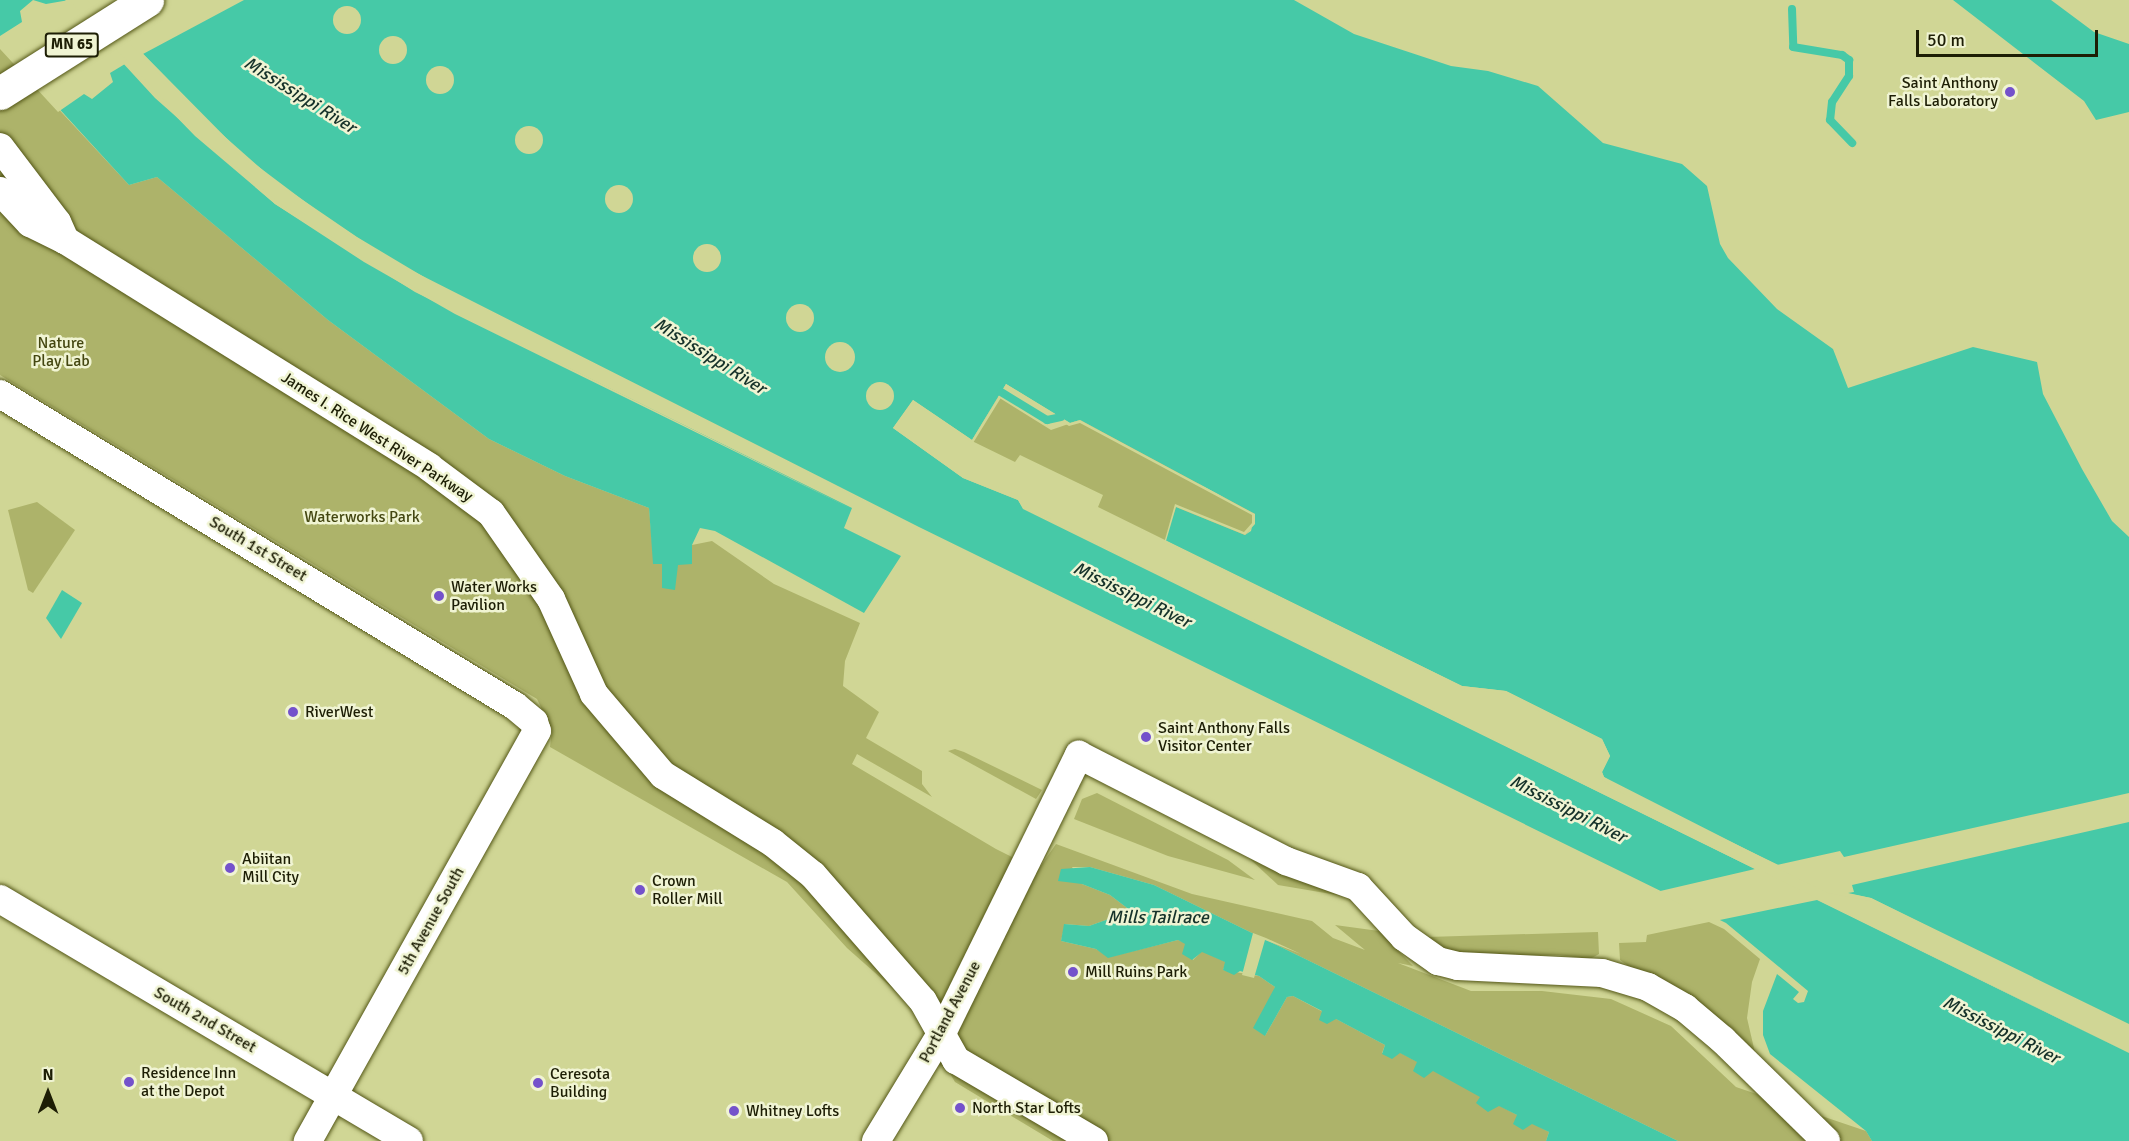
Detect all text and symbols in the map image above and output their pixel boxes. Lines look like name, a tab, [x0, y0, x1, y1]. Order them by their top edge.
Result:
scale bar	[1919, 18, 2100, 56]
text: 50 m	[1927, 29, 1965, 51]
road number: MN 65	[44, 33, 100, 57]
water label: Mississippi River	[240, 52, 360, 138]
place label: Saint Anthony Falls Laboratory	[1888, 73, 1998, 111]
marker: Saint Anthony Falls Laboratory	[2003, 85, 2017, 99]
water label: Mississippi River	[650, 313, 770, 399]
park label: Nature Play Lab	[32, 333, 90, 371]
street label: James I. Rice West River Parkway	[278, 368, 476, 506]
park label: Waterworks Park	[304, 507, 420, 527]
street label: South 1st Street	[206, 512, 310, 586]
water label: Mississippi River	[1070, 557, 1194, 633]
place label: Water Works Pavilion	[451, 577, 537, 615]
marker: Water Works Pavilion	[432, 589, 446, 603]
place label: RiverWest	[305, 702, 373, 722]
marker: RiverWest	[286, 705, 300, 719]
place label: Saint Anthony Falls Visitor Center	[1158, 718, 1290, 756]
marker: Saint Anthony Falls Visitor Center	[1139, 730, 1153, 744]
water label: Mississippi River	[1506, 770, 1630, 848]
place label: Abiitan Mill City	[242, 849, 299, 887]
marker: Abiitan Mill City	[223, 861, 237, 875]
street label: 5th Avenue South	[393, 864, 469, 978]
place label: Crown Roller Mill	[652, 871, 723, 909]
marker: Crown Roller Mill	[633, 883, 647, 897]
water label: Mills Tailrace	[1107, 906, 1209, 928]
street label: Portland Avenue	[915, 958, 985, 1066]
place label: Mill Ruins Park	[1085, 962, 1187, 982]
marker: Mill Ruins Park	[1066, 965, 1080, 979]
street label: South 2nd Street	[150, 983, 260, 1057]
water label: Mississippi River	[1939, 991, 2063, 1069]
north arrow	[18, 1063, 78, 1123]
place label: Residence Inn at the Depot	[141, 1063, 236, 1101]
place label: Ceresota Building	[550, 1064, 610, 1102]
text: N	[42, 1065, 54, 1085]
marker: Residence Inn at the Depot	[122, 1075, 136, 1089]
marker: Ceresota Building	[531, 1076, 545, 1090]
place label: North Star Lofts	[972, 1098, 1081, 1118]
place label: Whitney Lofts	[746, 1101, 839, 1121]
marker: North Star Lofts	[953, 1101, 967, 1115]
marker: Whitney Lofts	[727, 1104, 741, 1118]

